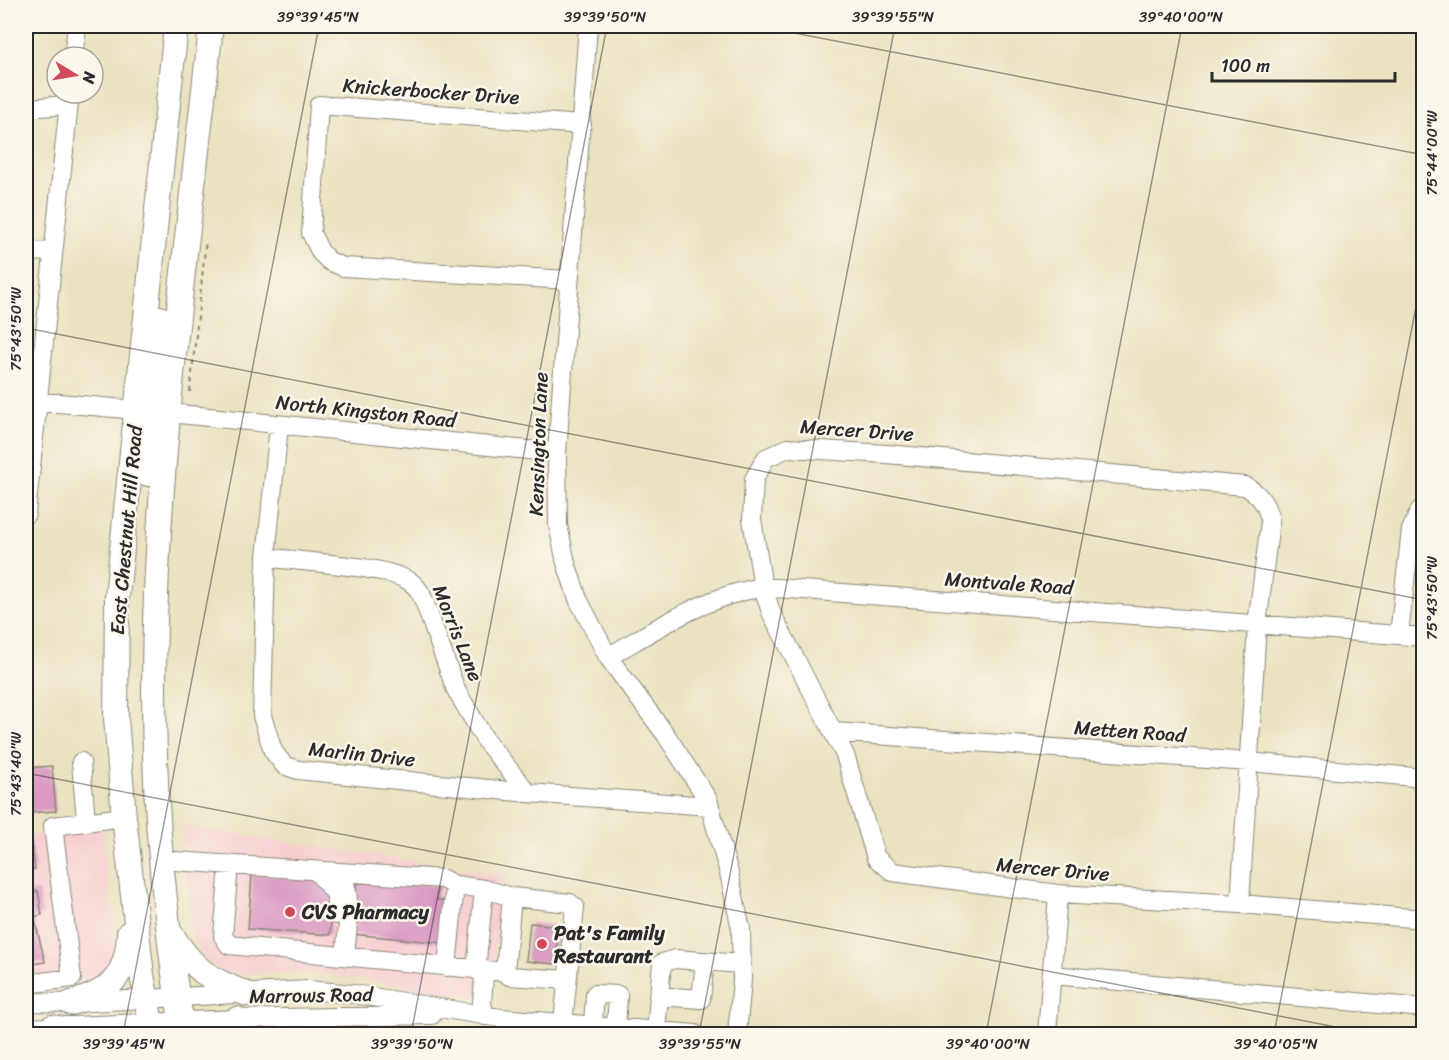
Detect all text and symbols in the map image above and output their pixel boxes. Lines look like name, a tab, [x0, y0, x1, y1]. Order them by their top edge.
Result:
text: 39°39'45"N	[277, 4, 360, 30]
text: 39°39'50"N	[564, 4, 647, 30]
text: 39°39'55"N	[852, 4, 935, 30]
text: 39°40'00"N	[1139, 4, 1224, 30]
north arrow	[45, 45, 105, 105]
scale bar	[1212, 45, 1395, 83]
text: 100 m	[1221, 50, 1270, 82]
street label: Knickerbocker Drive	[341, 68, 521, 115]
text: N	[74, 69, 105, 87]
text: 75°44'00"W	[1419, 110, 1445, 196]
text: 75°43'50"W	[3, 287, 29, 371]
street label: Kensington Lane	[518, 371, 559, 517]
street label: North Kingston Road	[274, 385, 459, 439]
street label: Mercer Drive	[799, 409, 915, 452]
street label: East Chestnut Hill Road	[100, 422, 153, 636]
text: 75°43'50"W	[1419, 556, 1445, 640]
street label: Montvale Road	[944, 562, 1076, 606]
street label: Morris Lane	[422, 579, 493, 687]
street label: Metten Road	[1073, 710, 1189, 753]
street label: Marlin Drive	[307, 731, 417, 777]
text: 75°43'40"W	[3, 732, 29, 816]
street label: Mercer Drive	[995, 847, 1111, 892]
place label: CVS Pharmacy	[301, 895, 429, 930]
marker: CVS Pharmacy	[283, 905, 297, 919]
place label: Pat's Family Restaurant	[553, 916, 665, 974]
marker: Pat's Family Restaurant	[535, 937, 549, 951]
street label: Marrows Road	[249, 977, 375, 1014]
text: 39°39'45"N	[83, 1031, 166, 1057]
text: 39°39'50"N	[371, 1031, 454, 1057]
text: 39°39'55"N	[659, 1031, 742, 1057]
text: 39°40'00"N	[946, 1031, 1031, 1057]
text: 39°40'05"N	[1234, 1031, 1318, 1057]

